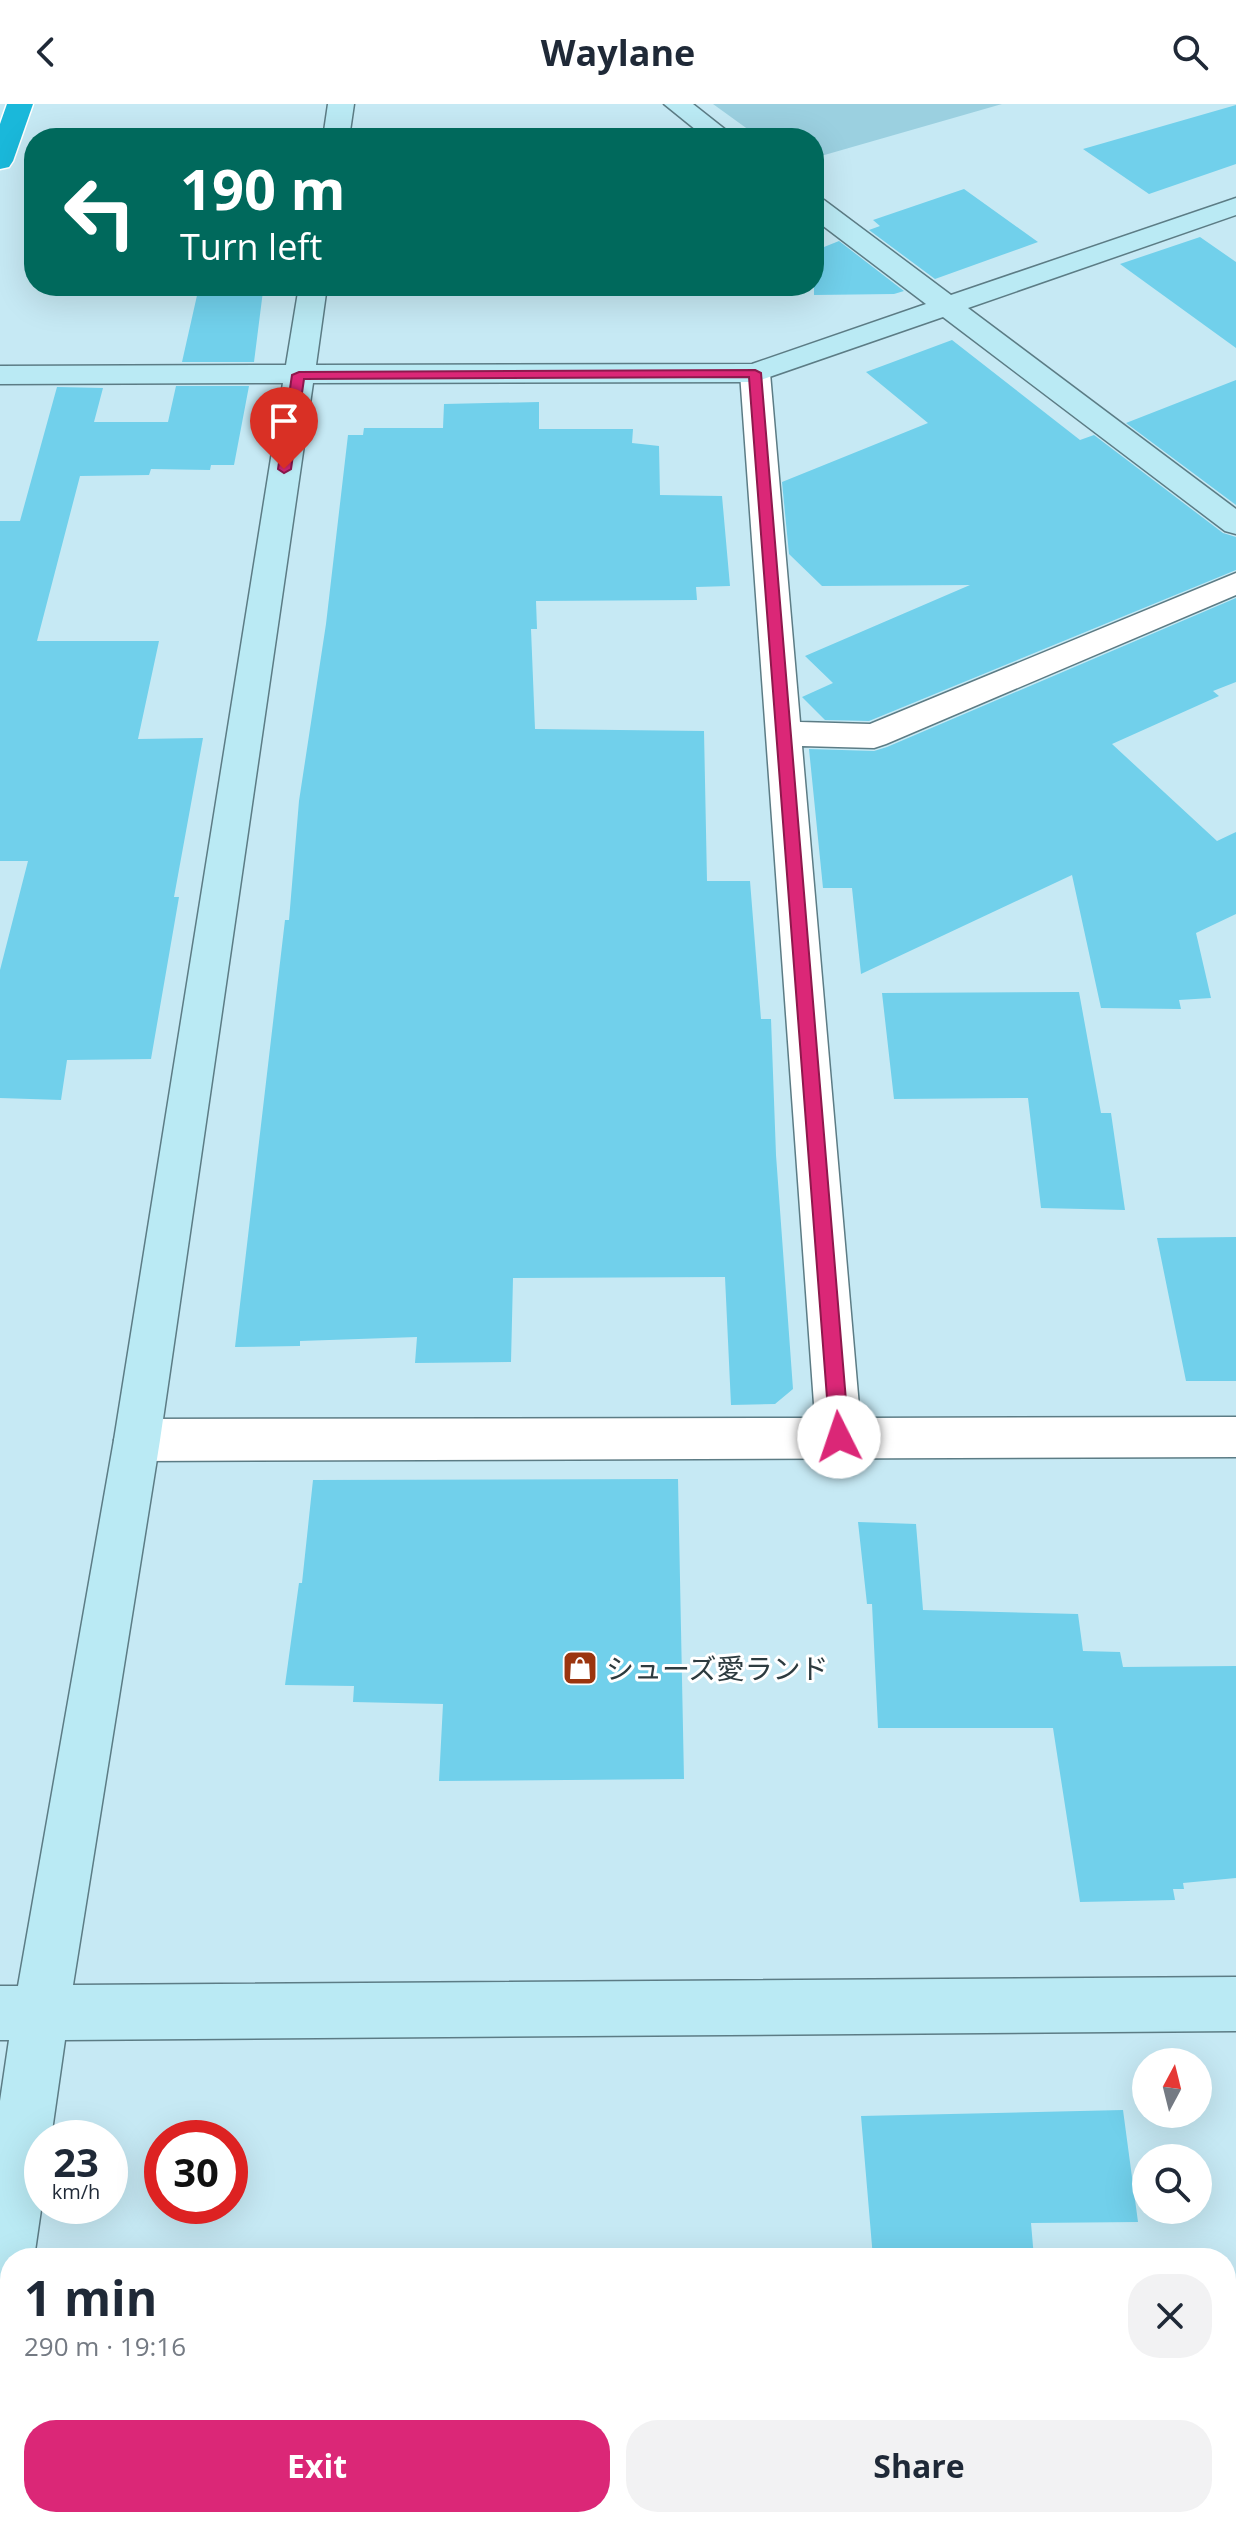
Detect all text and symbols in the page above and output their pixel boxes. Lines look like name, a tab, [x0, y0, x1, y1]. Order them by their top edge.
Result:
text: Waylane	[541, 28, 695, 77]
icon: back	[24, 30, 68, 74]
icon: search	[1168, 30, 1212, 74]
text: 190 m	[180, 150, 346, 226]
icon: left	[48, 160, 152, 264]
text: Turn left	[180, 222, 322, 271]
pin	[250, 387, 318, 469]
icon: arrive	[262, 399, 306, 443]
position arrow	[797, 1395, 881, 1479]
shop icon: シューズ愛ランド	[561, 1649, 599, 1687]
place label: シューズ愛ランド	[606, 1649, 829, 1687]
north arrow	[1132, 2048, 1212, 2128]
map controls	[1132, 2048, 1212, 2224]
speed limit sign: 30	[144, 2120, 248, 2224]
text: 23	[53, 2134, 99, 2189]
button: search	[1132, 2144, 1212, 2224]
text: km/h	[52, 2178, 100, 2205]
text: 1 min	[24, 2265, 157, 2330]
button: close	[1128, 2274, 1212, 2358]
text: 290 m · 19:16	[24, 2328, 186, 2364]
button: Exit	[24, 2420, 610, 2512]
button: Share	[626, 2420, 1212, 2512]

